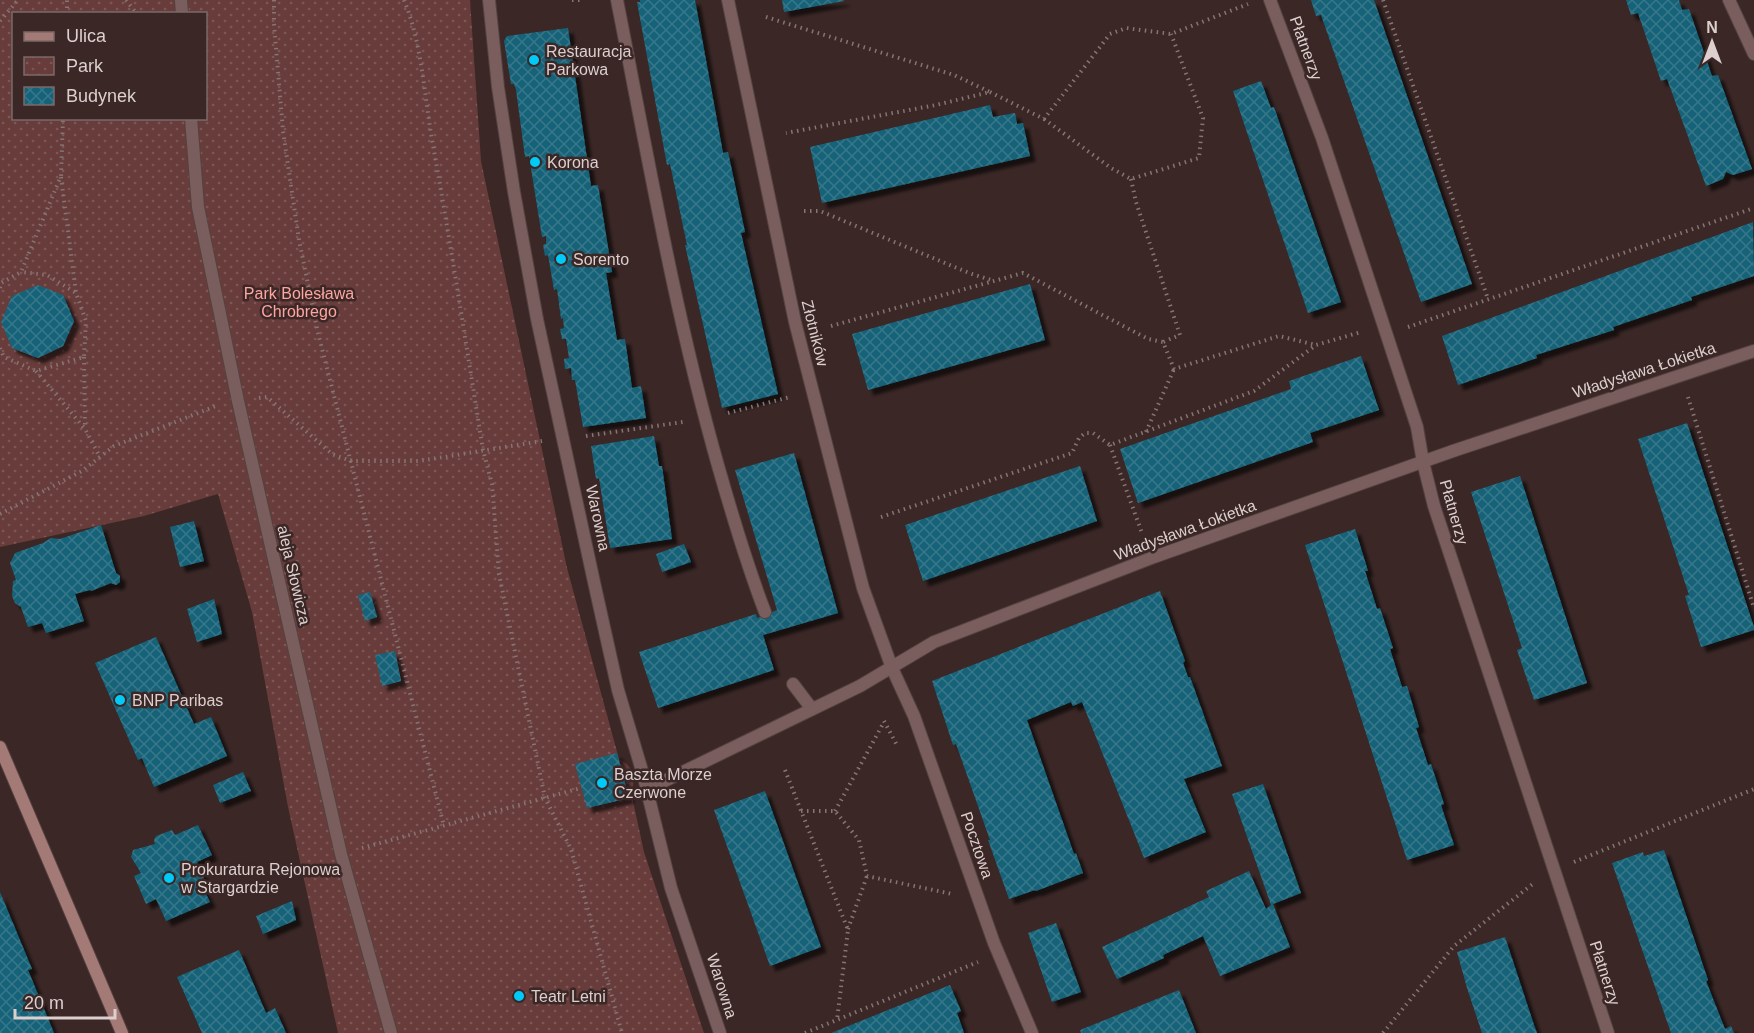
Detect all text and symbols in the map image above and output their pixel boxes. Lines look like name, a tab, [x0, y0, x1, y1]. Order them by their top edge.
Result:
legend	[12, 12, 207, 120]
north arrow	[1682, 12, 1742, 72]
street label: Płatnerzy	[1287, 14, 1325, 82]
text: N	[1706, 19, 1718, 36]
text: Ulica	[66, 26, 107, 46]
place label: Restauracja Parkowa	[546, 43, 631, 78]
marker: Restauracja Parkowa	[527, 53, 541, 67]
text: Park	[66, 56, 104, 76]
text: Budynek	[66, 86, 137, 106]
place label: Korona	[547, 154, 599, 171]
marker: Korona	[528, 155, 542, 169]
place label: Sorento	[573, 251, 629, 268]
marker: Sorento	[554, 252, 568, 266]
park label: Park Bolesława Chrobrego	[244, 285, 354, 320]
street label: Złotników	[799, 298, 832, 368]
street label: Władysława Łokietka	[1570, 339, 1718, 401]
street label: Płatnerzy	[1437, 478, 1471, 546]
street label: Warowna	[583, 483, 613, 553]
street label: Władysława Łokietka	[1112, 496, 1258, 564]
street label: aleja Słowicza	[274, 524, 314, 626]
place label: BNP Paribas	[132, 692, 223, 709]
marker: BNP Paribas	[113, 693, 127, 707]
place label: Baszta Morze Czerwone	[614, 766, 712, 801]
marker: Baszta Morze Czerwone	[595, 776, 609, 790]
street label: Pocztowa	[958, 809, 996, 881]
place label: Prokuratura Rejonowa w Stargardzie	[180, 861, 340, 896]
marker: Prokuratura Rejonowa w Stargardzie	[162, 871, 176, 885]
street label: Płatnerzy	[1587, 939, 1623, 1007]
street label: Warowna	[704, 952, 740, 1021]
scale bar	[15, 982, 116, 1020]
place label: Teatr Letni	[531, 988, 606, 1005]
marker: Teatr Letni	[512, 989, 526, 1003]
text: 20 m	[24, 993, 64, 1013]

